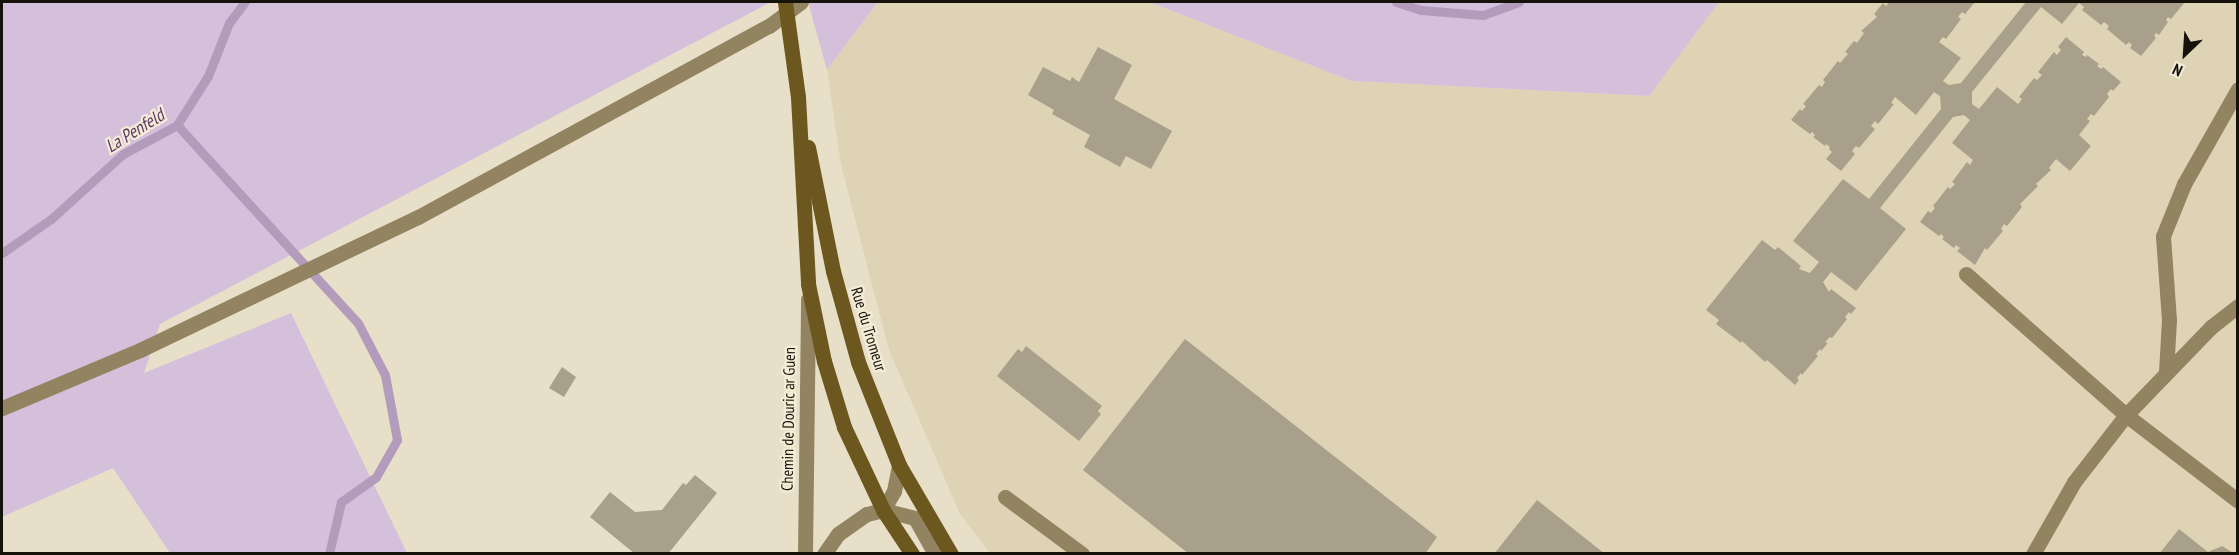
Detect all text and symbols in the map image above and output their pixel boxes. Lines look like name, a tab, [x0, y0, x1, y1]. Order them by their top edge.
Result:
north arrow	[2155, 24, 2215, 84]
text: N	[2169, 59, 2186, 81]
water label: La Penfeld	[102, 105, 168, 157]
street label: Rue du Tromeur	[847, 284, 891, 374]
street label: Chemin de Douric ar Guen	[777, 347, 799, 491]

